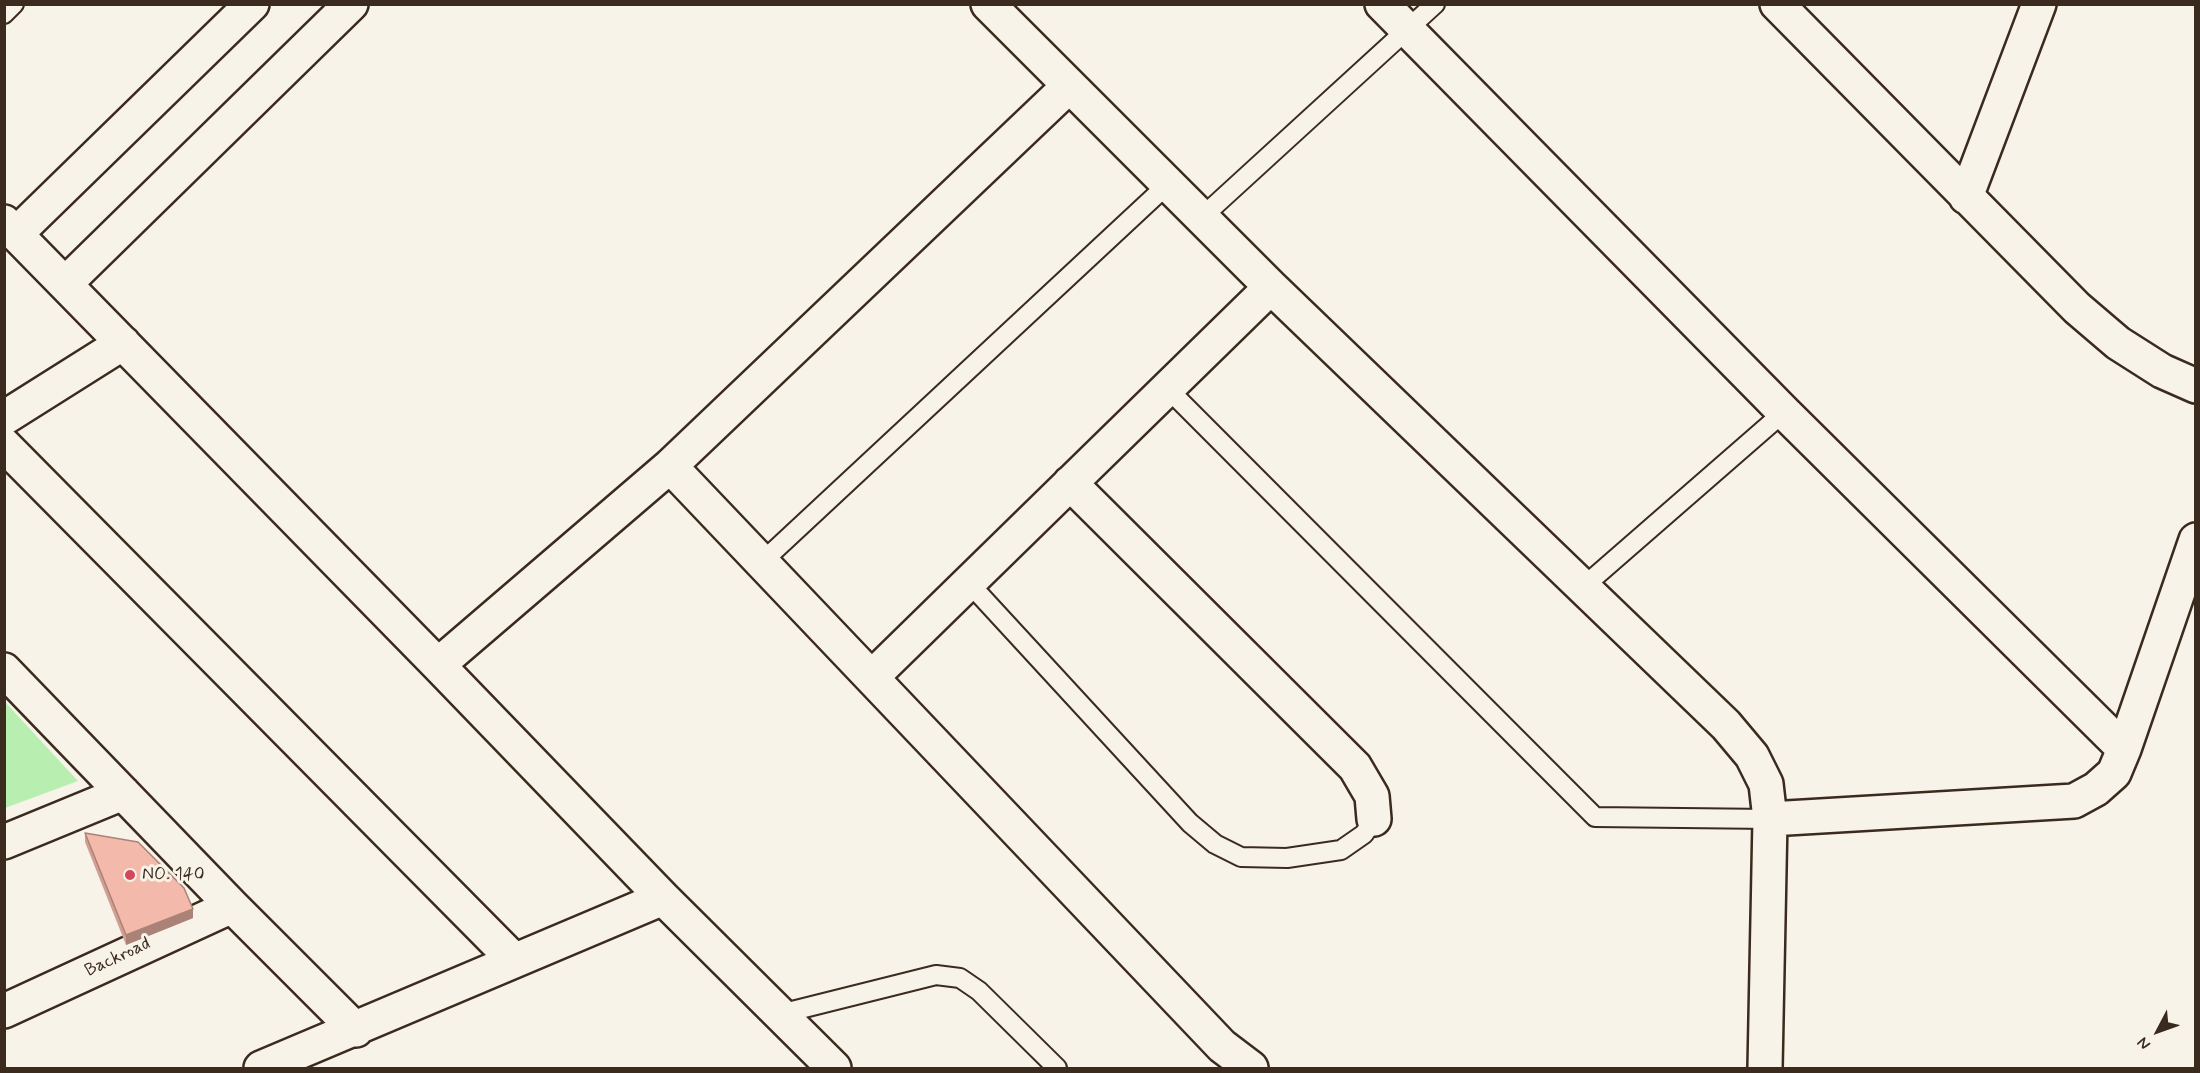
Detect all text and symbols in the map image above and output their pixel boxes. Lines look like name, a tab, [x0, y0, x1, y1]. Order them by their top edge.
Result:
place label: NO. 140	[142, 864, 205, 886]
marker: NO. 140	[123, 868, 137, 882]
street label: Backroad	[82, 933, 154, 983]
north arrow	[2128, 1001, 2188, 1061]
text: N	[2133, 1032, 2155, 1054]

